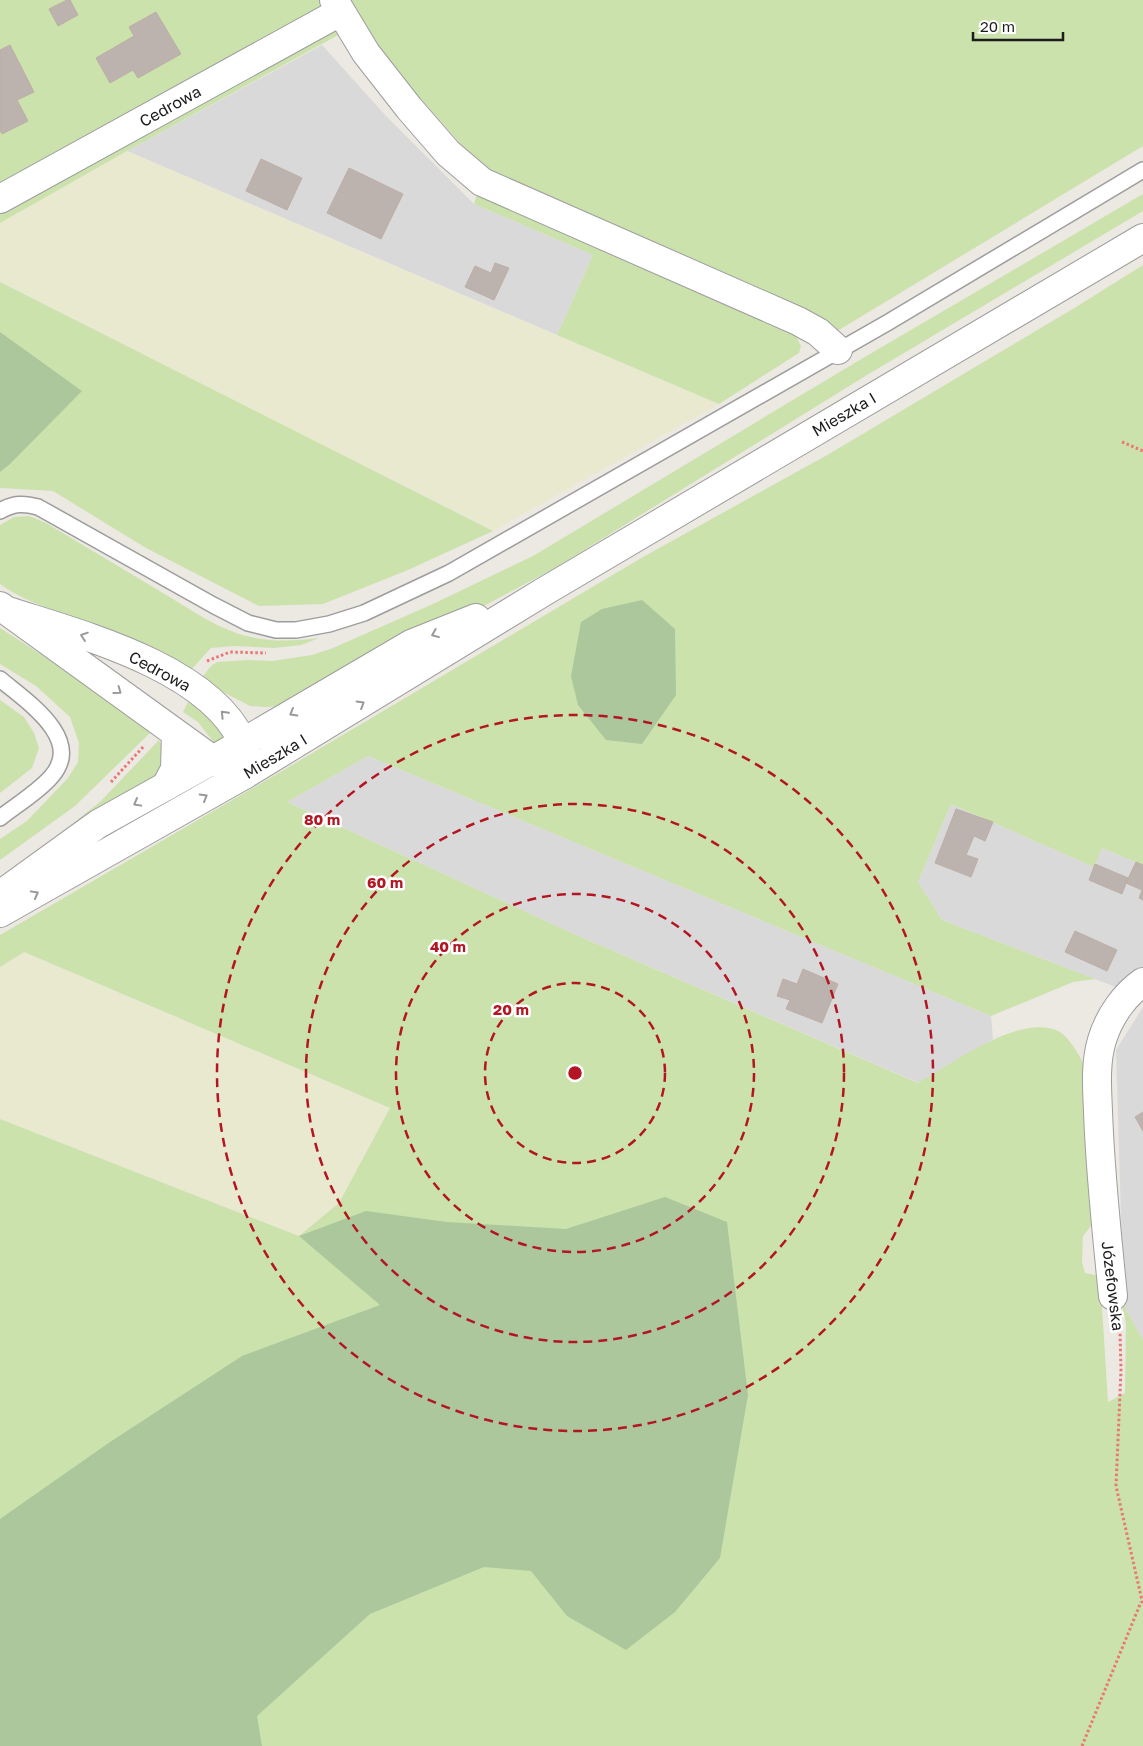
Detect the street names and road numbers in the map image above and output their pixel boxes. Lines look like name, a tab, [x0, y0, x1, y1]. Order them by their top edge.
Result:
street label: Cedrowa	[136, 81, 204, 131]
street label: Mieszka I	[808, 388, 880, 440]
street label: Cedrowa	[126, 646, 194, 696]
street label: Mieszka I	[239, 729, 311, 783]
street label: Józefowska	[1098, 1240, 1128, 1332]

